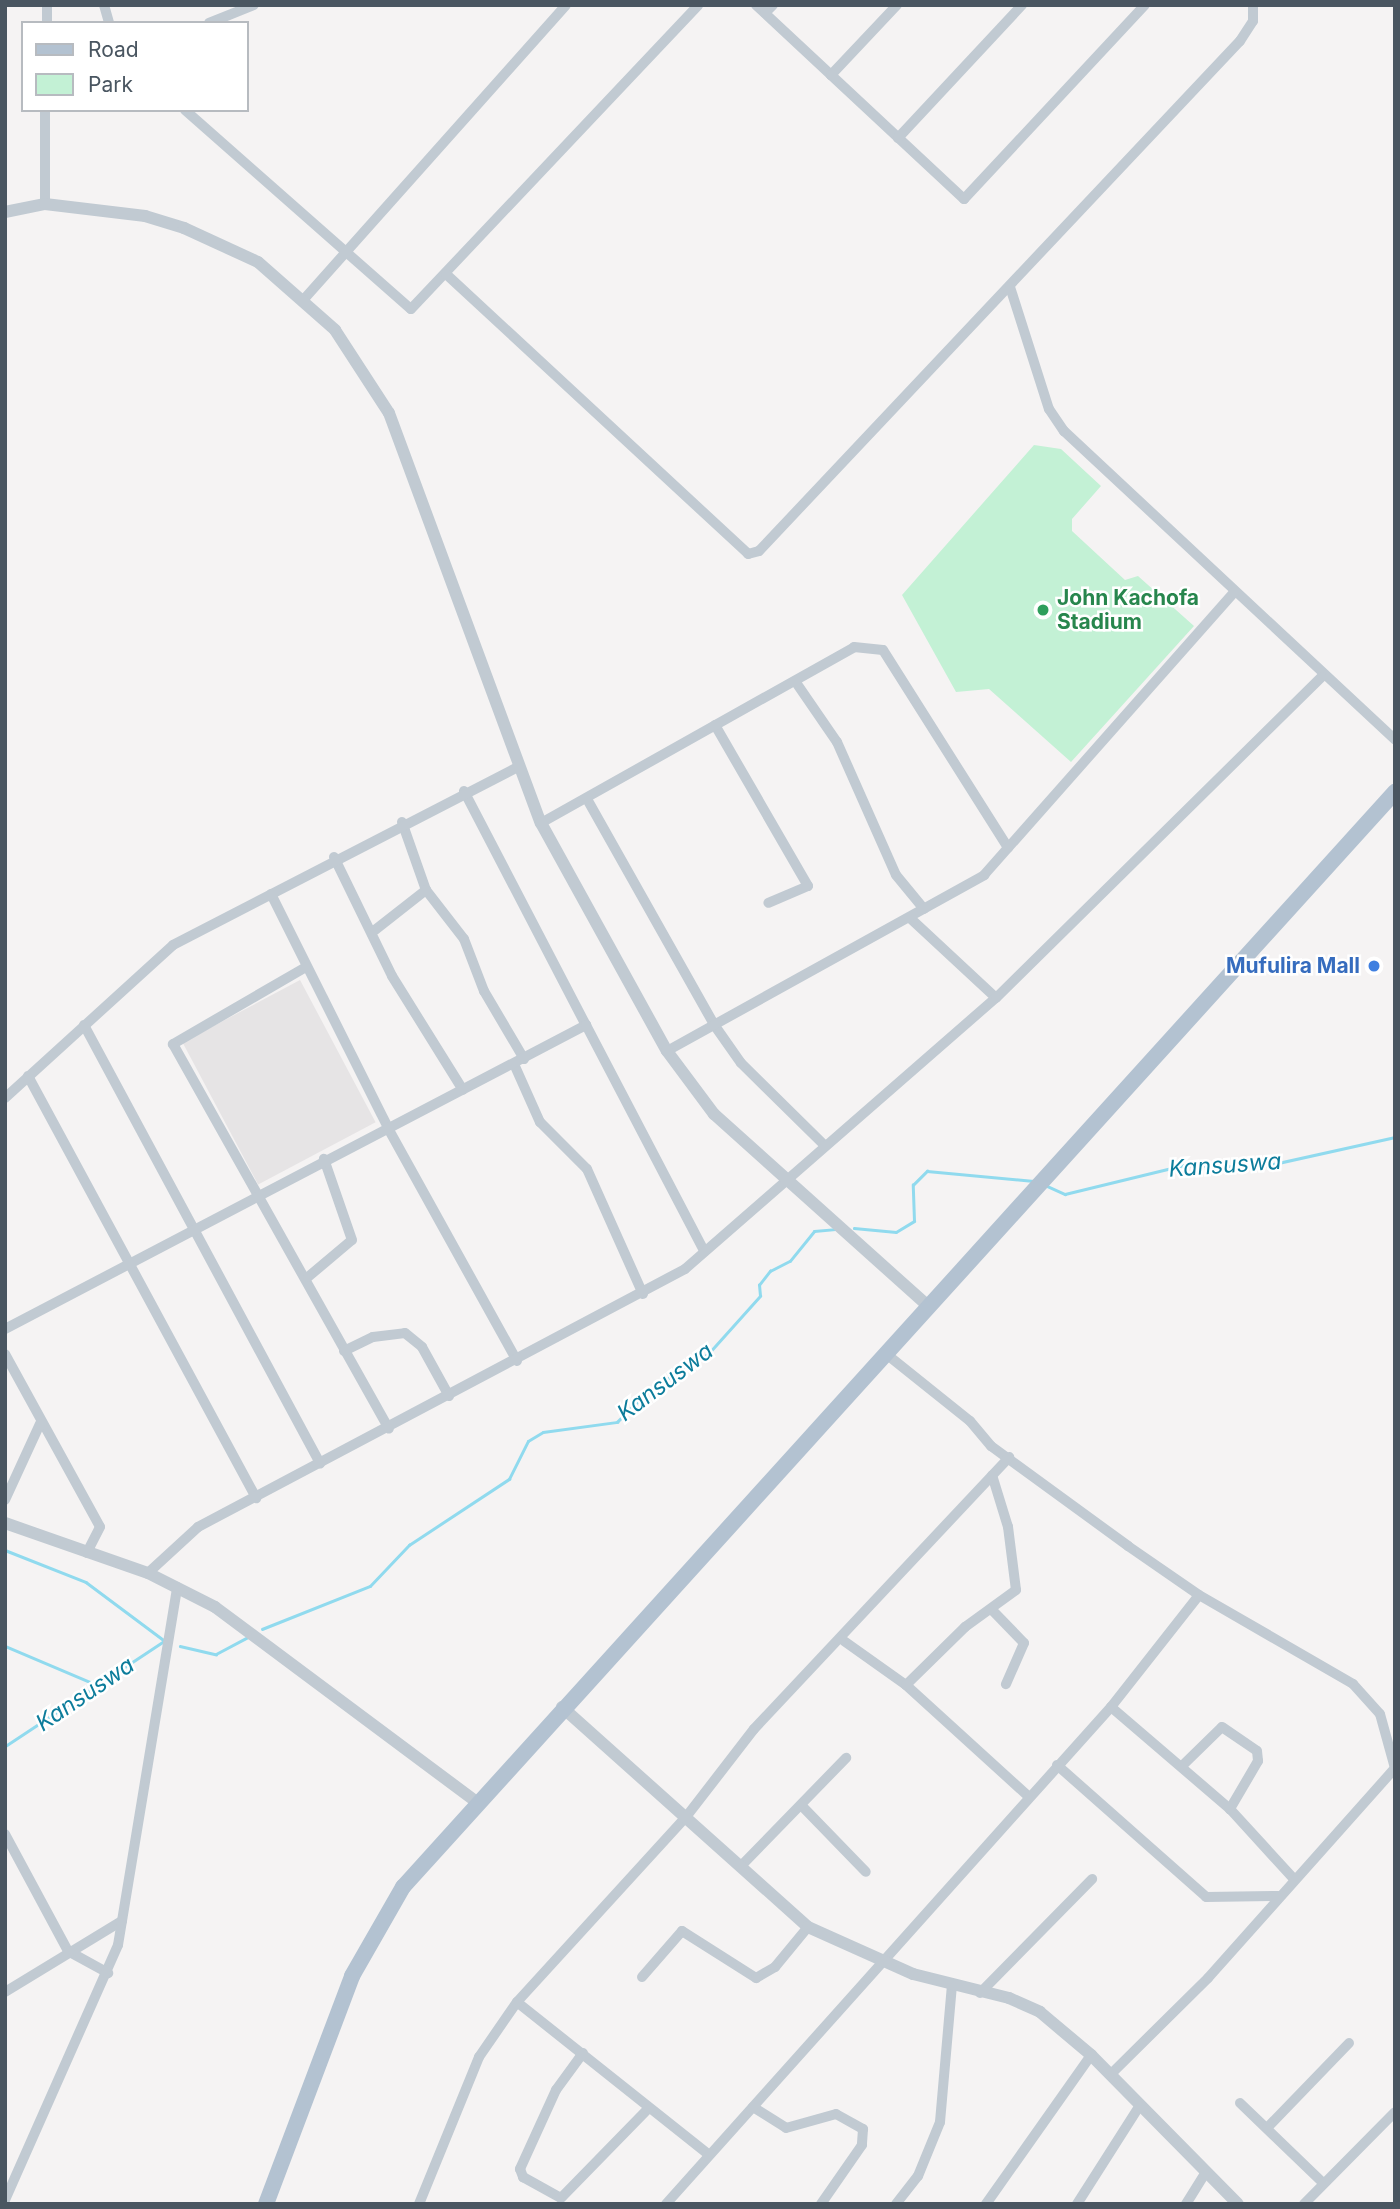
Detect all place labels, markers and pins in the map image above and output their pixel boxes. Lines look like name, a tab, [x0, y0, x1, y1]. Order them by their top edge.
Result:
place label: John Kachofa Stadium	[1057, 585, 1199, 635]
marker: John Kachofa Stadium	[1035, 602, 1051, 618]
place label: Mufulira Mall	[1226, 953, 1360, 979]
marker: Mufulira Mall	[1366, 958, 1382, 974]

